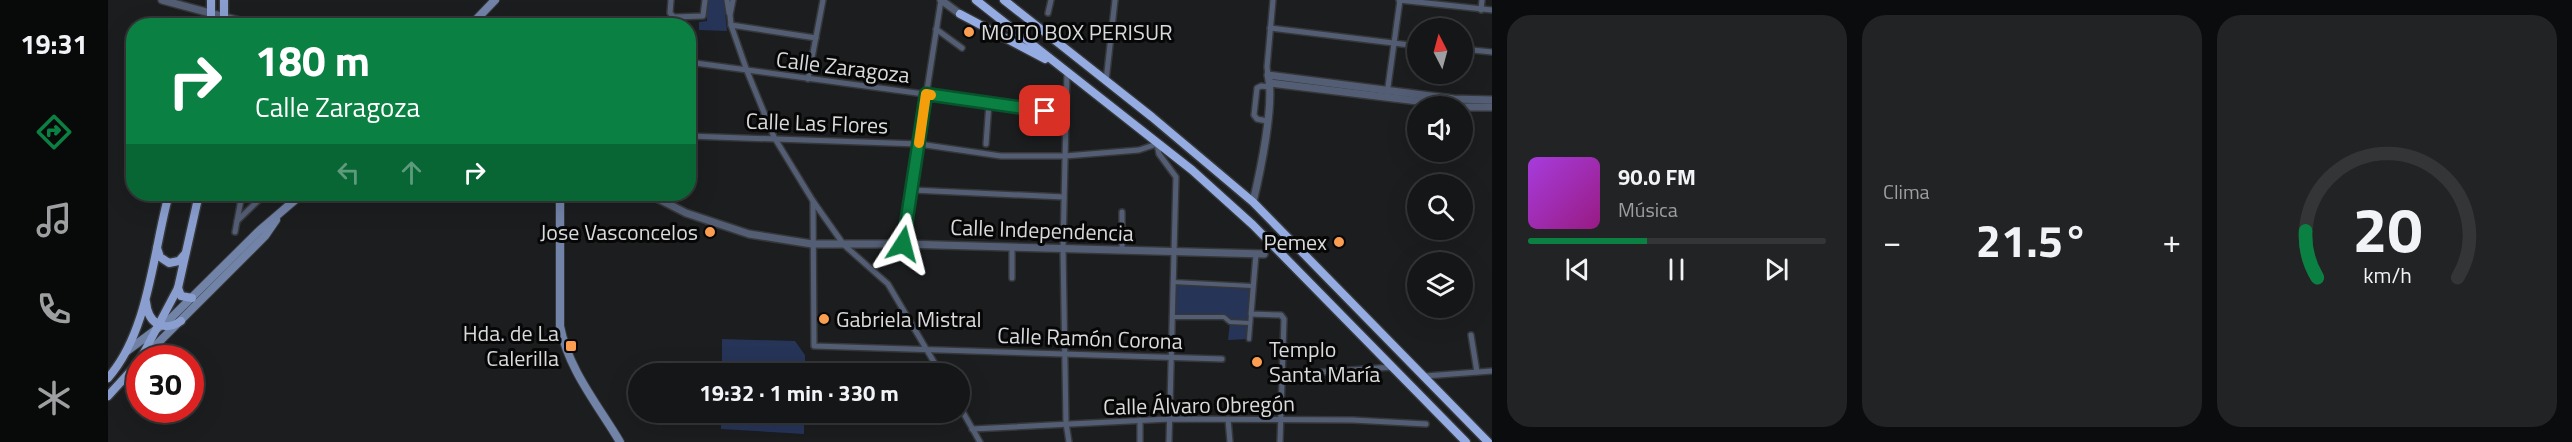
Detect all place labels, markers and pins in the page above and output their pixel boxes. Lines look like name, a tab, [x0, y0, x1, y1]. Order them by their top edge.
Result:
place label: MOTO BOX PERISUR	[981, 15, 1173, 49]
marker: MOTO BOX PERISUR	[962, 25, 976, 39]
pin	[1019, 85, 1070, 136]
place label: Jose Vasconcelos	[540, 215, 698, 249]
marker: Jose Vasconcelos	[703, 225, 717, 239]
place label: Pemex	[1264, 225, 1327, 259]
marker: Pemex	[1332, 235, 1346, 249]
place label: Gabriela Mistral	[836, 302, 982, 336]
marker: Gabriela Mistral	[817, 312, 831, 326]
place label: Hda. de La Calerilla	[463, 316, 559, 375]
place label: Templo Santa María	[1269, 332, 1380, 391]
marker: Hda. de La Calerilla	[564, 339, 578, 353]
marker: Templo Santa María	[1250, 355, 1264, 369]

